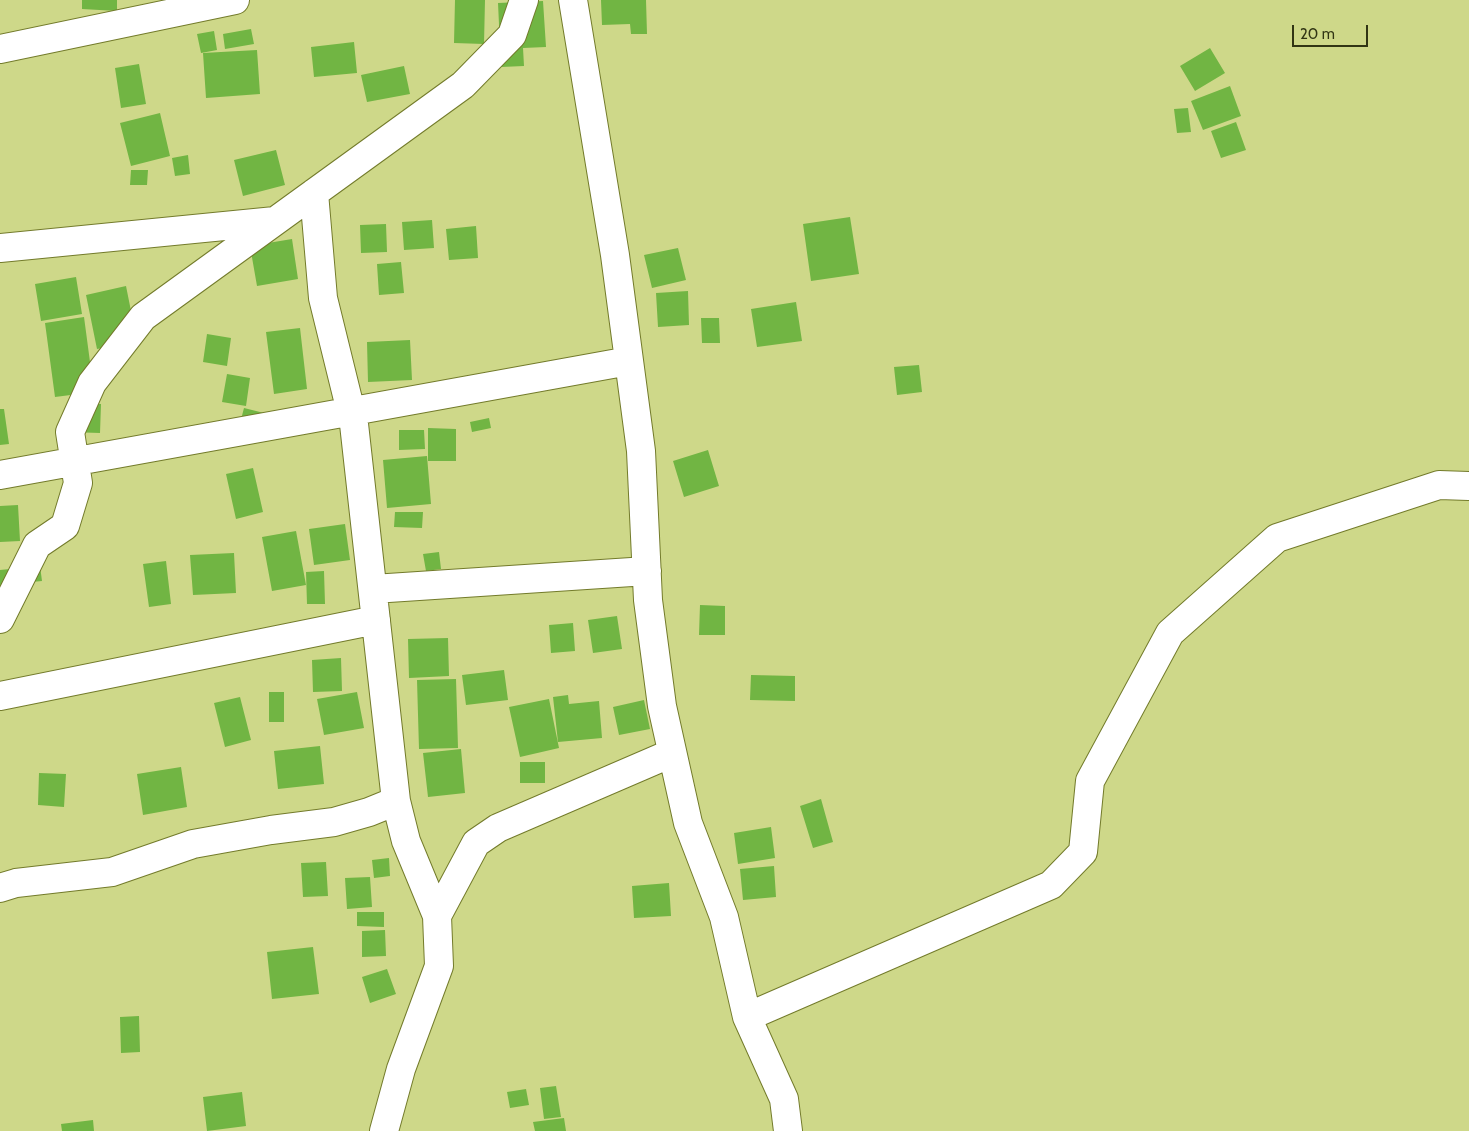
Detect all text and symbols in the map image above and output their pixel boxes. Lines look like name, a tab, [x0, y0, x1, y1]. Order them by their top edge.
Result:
scale bar	[1294, 15, 1370, 47]
text: 20 m	[1300, 25, 1335, 43]

